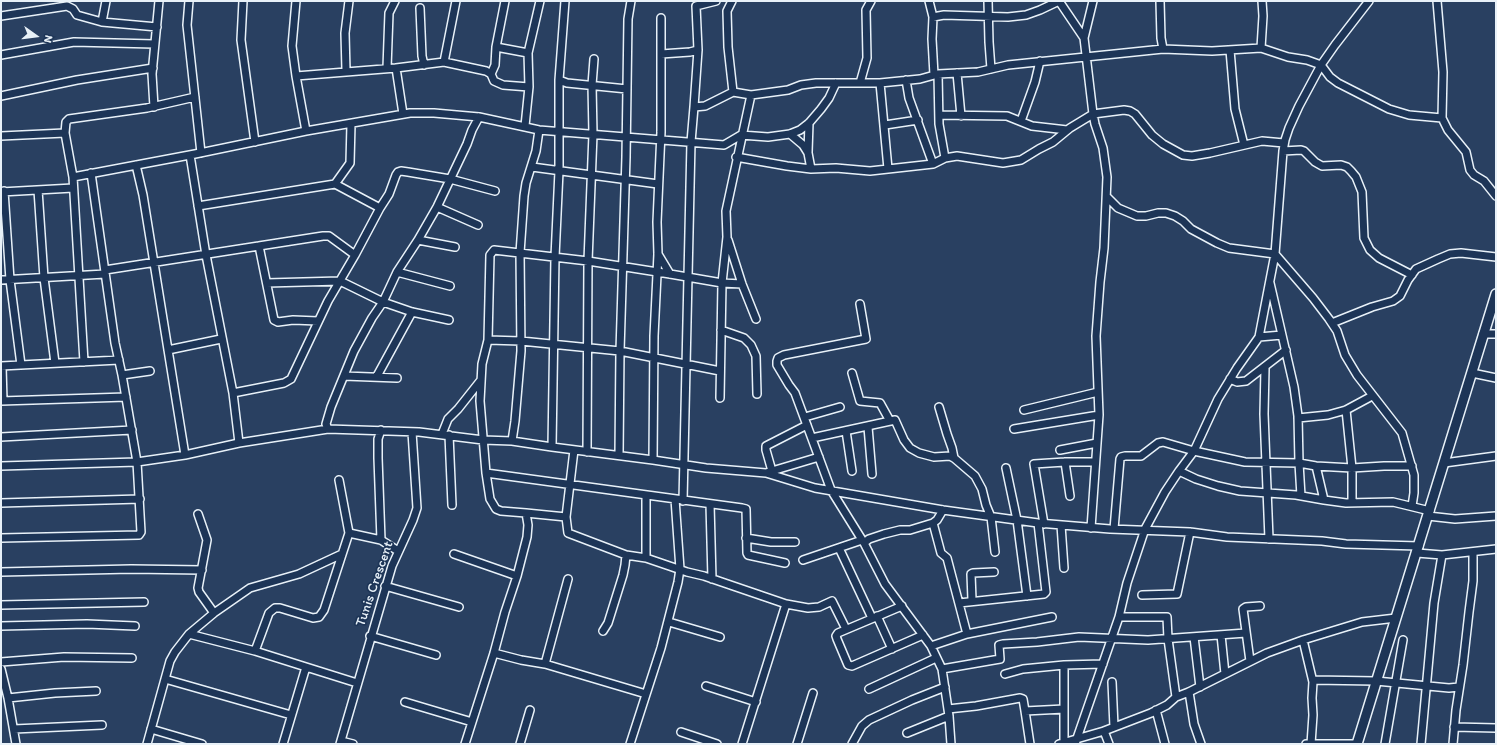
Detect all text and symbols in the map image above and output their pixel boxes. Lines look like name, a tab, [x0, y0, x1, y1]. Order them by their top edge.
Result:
north arrow	[16, 16, 56, 56]
text: N	[41, 34, 55, 44]
street label: Tunis Crescent	[353, 539, 397, 629]

